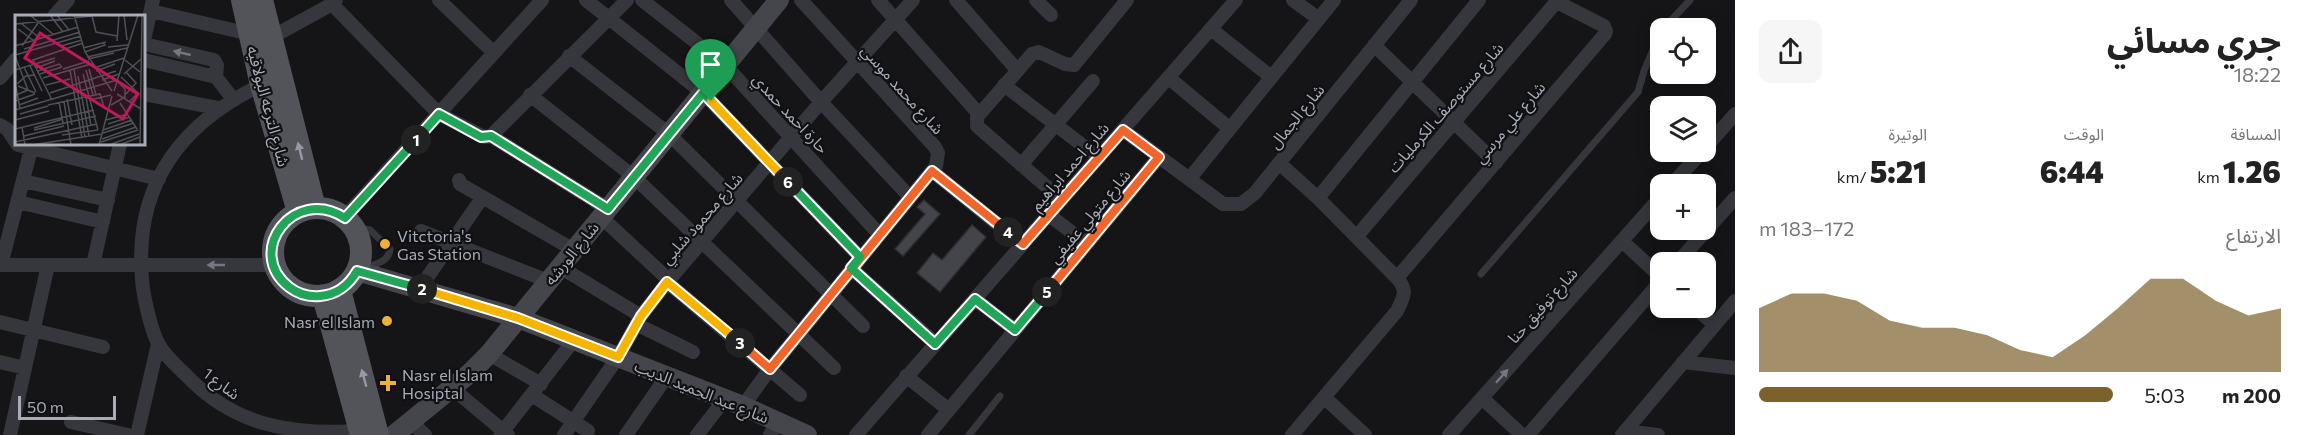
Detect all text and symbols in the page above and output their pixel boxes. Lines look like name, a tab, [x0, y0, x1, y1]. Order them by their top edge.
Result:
inset map	[15, 15, 146, 146]
map controls	[1650, 18, 1716, 318]
button: locate	[1650, 18, 1716, 84]
text: جري مسائي	[2107, 19, 2281, 60]
button: share	[1759, 20, 1822, 83]
street label: شارع مستوصف الكرمليات	[1383, 38, 1510, 179]
pin	[685, 39, 736, 101]
street label: شارع محمد موسي	[855, 40, 948, 140]
street label: شارع الترعه البولاقيه	[240, 44, 294, 169]
one-way arrow	[172, 48, 191, 57]
icon: arrive	[694, 48, 727, 81]
text: 18:22	[2233, 62, 2281, 86]
street label: حارة احمد حمدي	[746, 69, 833, 159]
street label: شارع علي مرسي	[1469, 77, 1552, 169]
street label: شارع الجمال	[1264, 80, 1331, 155]
button: layers	[1650, 96, 1716, 162]
street label: شارع احمد ابراهيم	[1026, 118, 1115, 216]
text: الوتيرة	[1889, 124, 1927, 143]
text: الوقت	[2064, 124, 2104, 143]
text: المسافة	[2231, 124, 2281, 143]
pin: 1	[401, 125, 431, 155]
text: 1	[412, 130, 420, 149]
one-way arrow	[295, 142, 305, 161]
text: 5:21	[1870, 152, 1927, 189]
text: 6:44	[2040, 152, 2104, 189]
text: 1.26	[2223, 152, 2281, 189]
street label: شارع متولي عفيفي	[1044, 165, 1137, 269]
pin: 6	[773, 167, 803, 197]
text: /km	[1837, 167, 1870, 186]
text: km	[2197, 167, 2223, 186]
street label: شارع محمود شلبي	[656, 168, 749, 270]
text: 6	[783, 172, 793, 191]
button: +	[1650, 174, 1716, 240]
text: 172–183 m	[1759, 216, 1854, 240]
pin: 4	[993, 217, 1023, 247]
street label: شارع الورشه	[540, 218, 605, 291]
text: 4	[1003, 222, 1013, 241]
text: الارتفاع	[2226, 223, 2281, 247]
place label: Vitctoria's Gas Station	[397, 226, 481, 263]
marker: Vitctoria's Gas Station	[378, 237, 392, 251]
button: −	[1650, 252, 1716, 318]
one-way arrow	[206, 260, 225, 270]
street label: شارع توفيق حنا	[1503, 263, 1584, 349]
pin: 2	[407, 274, 437, 304]
pin: 5	[1032, 277, 1062, 307]
text: 2	[417, 279, 427, 298]
text: 5	[1042, 282, 1052, 301]
place label: Nasr el Islam	[284, 312, 375, 331]
marker: Nasr el Islam	[380, 314, 394, 328]
pin: 3	[725, 328, 755, 358]
text: 3	[735, 333, 745, 352]
street label: شارع عبد الحميد الديب	[631, 355, 772, 430]
street label: شارع 1	[197, 363, 244, 406]
place label: Nasr el Islam Hosiptal	[402, 365, 493, 402]
one-way arrow	[1495, 368, 1509, 383]
one-way arrow	[358, 369, 368, 388]
marker: Nasr el Islam Hosiptal	[379, 374, 397, 392]
text: 5:03	[2144, 383, 2185, 407]
text: 200 m	[2222, 383, 2281, 407]
scale bar	[18, 393, 116, 420]
text: 50 m	[27, 397, 64, 416]

